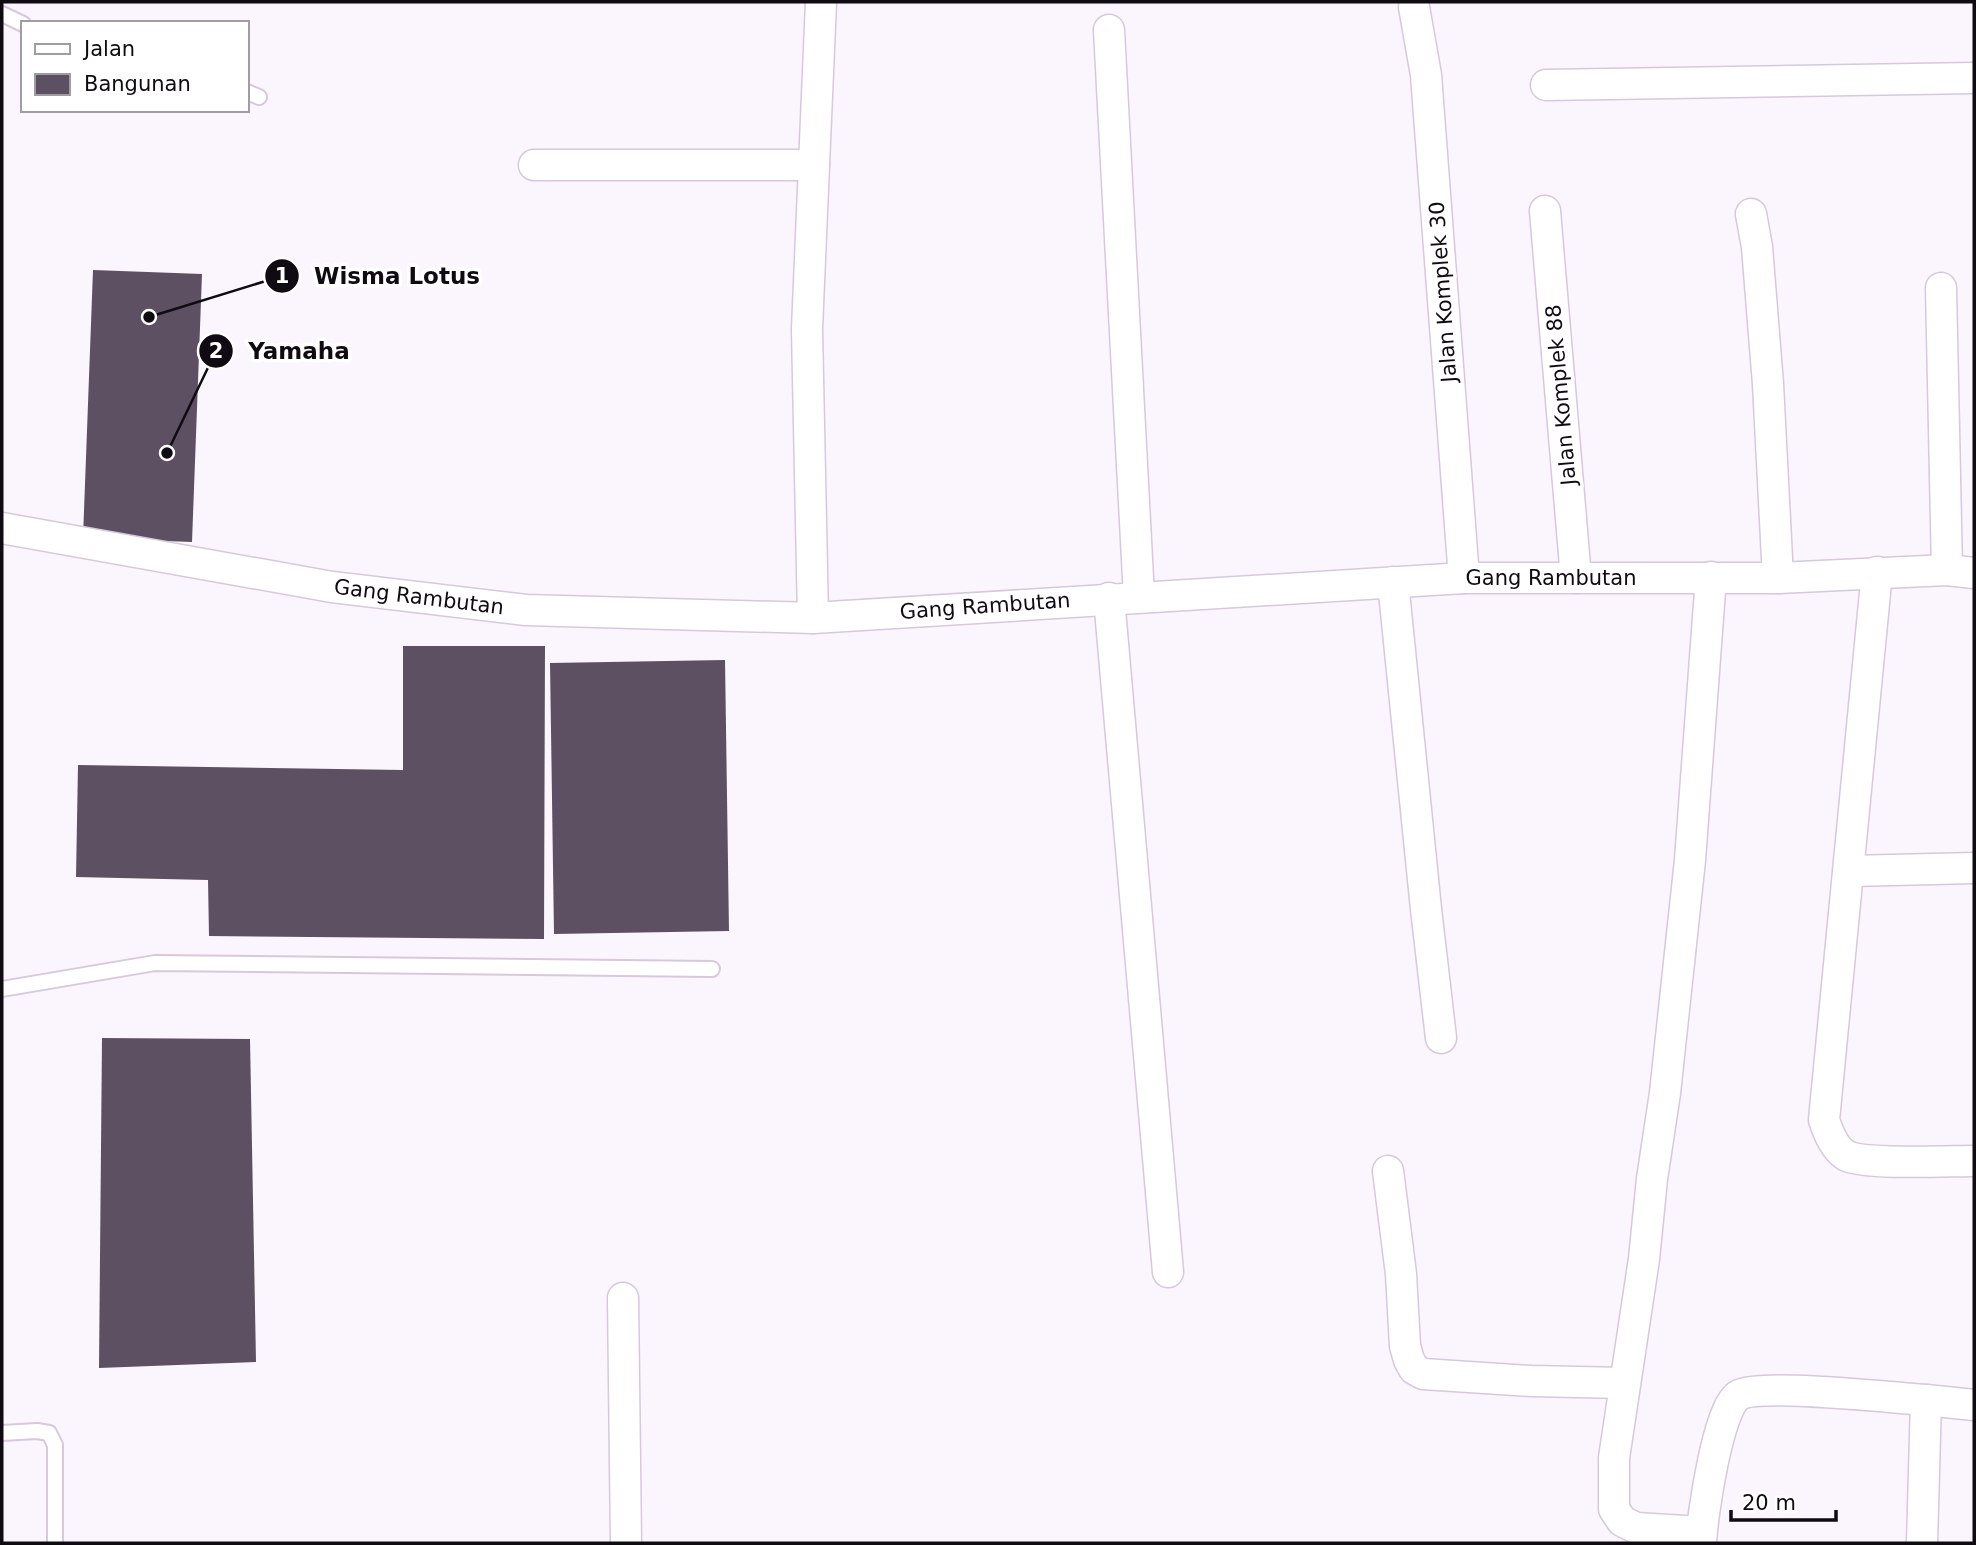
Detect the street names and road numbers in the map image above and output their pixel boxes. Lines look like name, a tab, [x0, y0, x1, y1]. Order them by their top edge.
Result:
street label: Jalan Komplek 30	[1425, 201, 1461, 385]
street label: Jalan Komplek 88	[1541, 304, 1581, 488]
street label: Gang Rambutan	[1466, 566, 1636, 590]
street label: Gang Rambutan	[333, 575, 505, 619]
street label: Gang Rambutan	[899, 588, 1071, 624]

